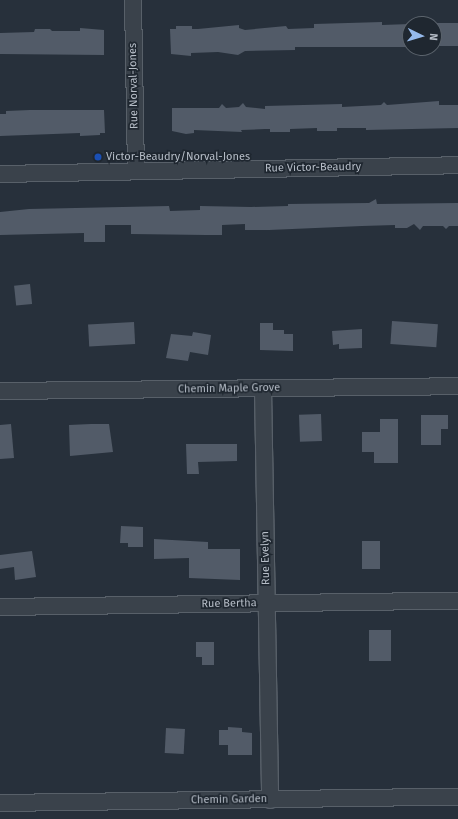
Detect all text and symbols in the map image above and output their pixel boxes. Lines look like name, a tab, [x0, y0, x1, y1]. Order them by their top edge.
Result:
north arrow	[402, 16, 442, 56]
text: N	[427, 33, 440, 41]
street label: Rue Norval-Jones	[127, 43, 141, 129]
place label: Victor-Beaudry/Norval-Jones	[106, 150, 250, 164]
marker: Victor-Beaudry/Norval-Jones	[93, 152, 103, 162]
street label: Rue Victor-Beaudry	[265, 161, 361, 175]
street label: Chemin Maple Grove	[178, 382, 280, 396]
street label: Rue Evelyn	[259, 531, 273, 585]
street label: Rue Bertha	[201, 597, 257, 611]
street label: Chemin Garden	[191, 793, 267, 807]

